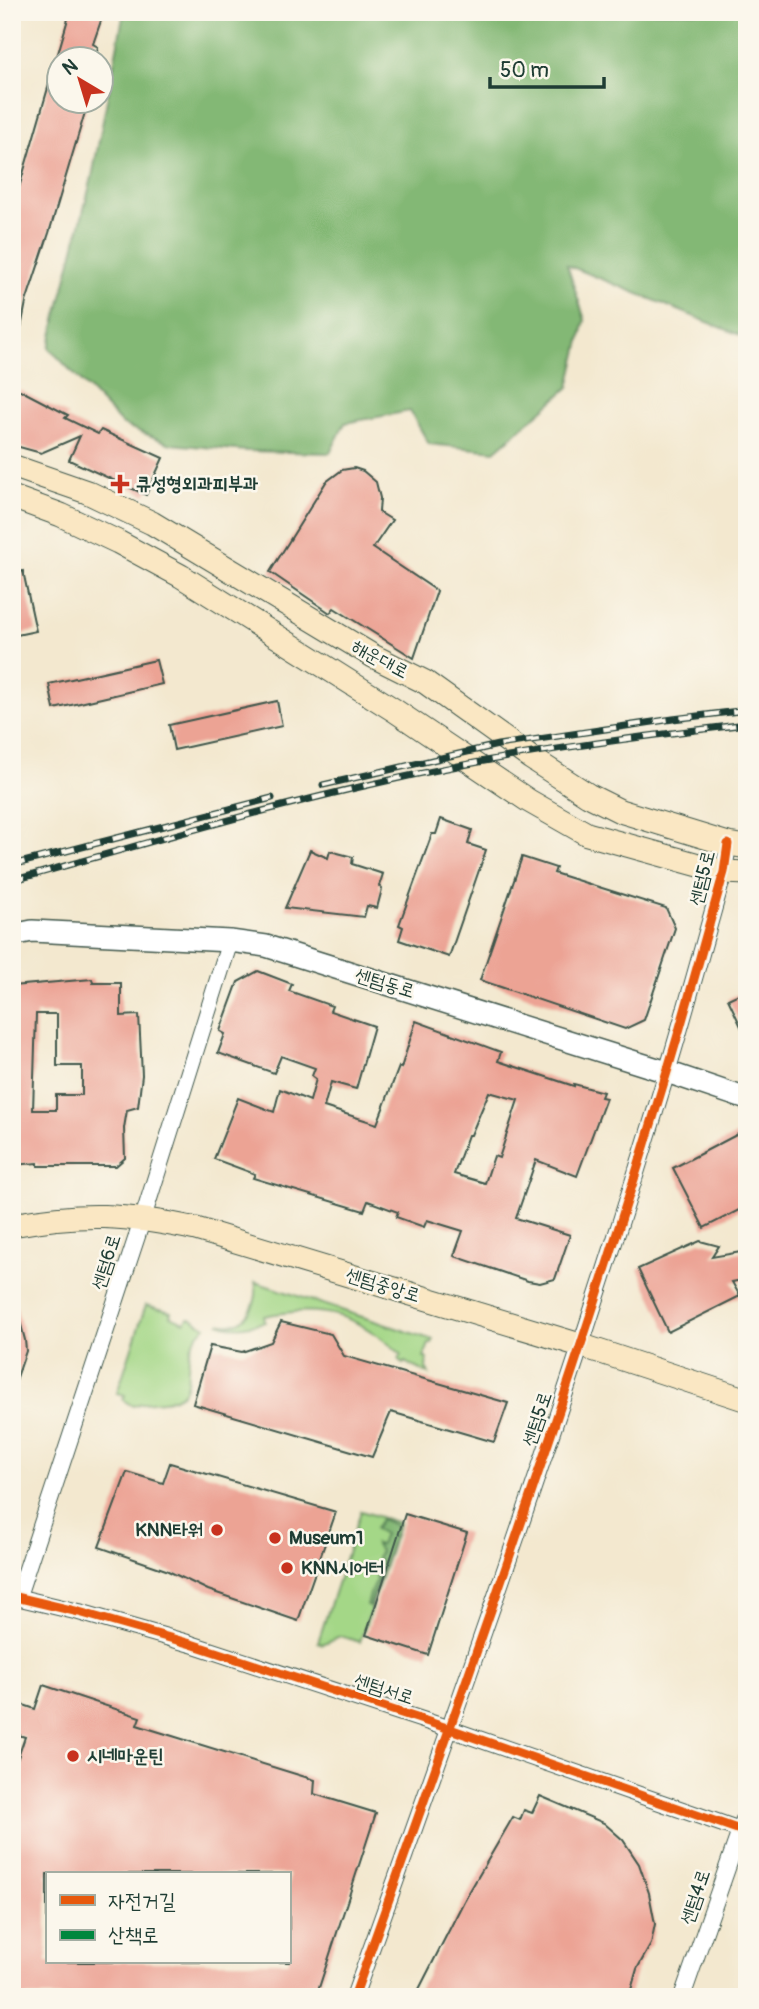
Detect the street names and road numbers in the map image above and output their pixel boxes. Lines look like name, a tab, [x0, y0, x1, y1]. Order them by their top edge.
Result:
street label: 해운대로	[347, 634, 413, 684]
street label: 센텀5로	[684, 848, 720, 908]
street label: 센텀동로	[352, 963, 418, 1003]
street label: 센텀6로	[86, 1231, 126, 1293]
street label: 센텀중앙로	[343, 1262, 423, 1308]
street label: 센텀5로	[517, 1389, 557, 1449]
street label: 센텀서로	[351, 1668, 417, 1710]
street label: 센텀4로	[674, 1866, 716, 1928]

